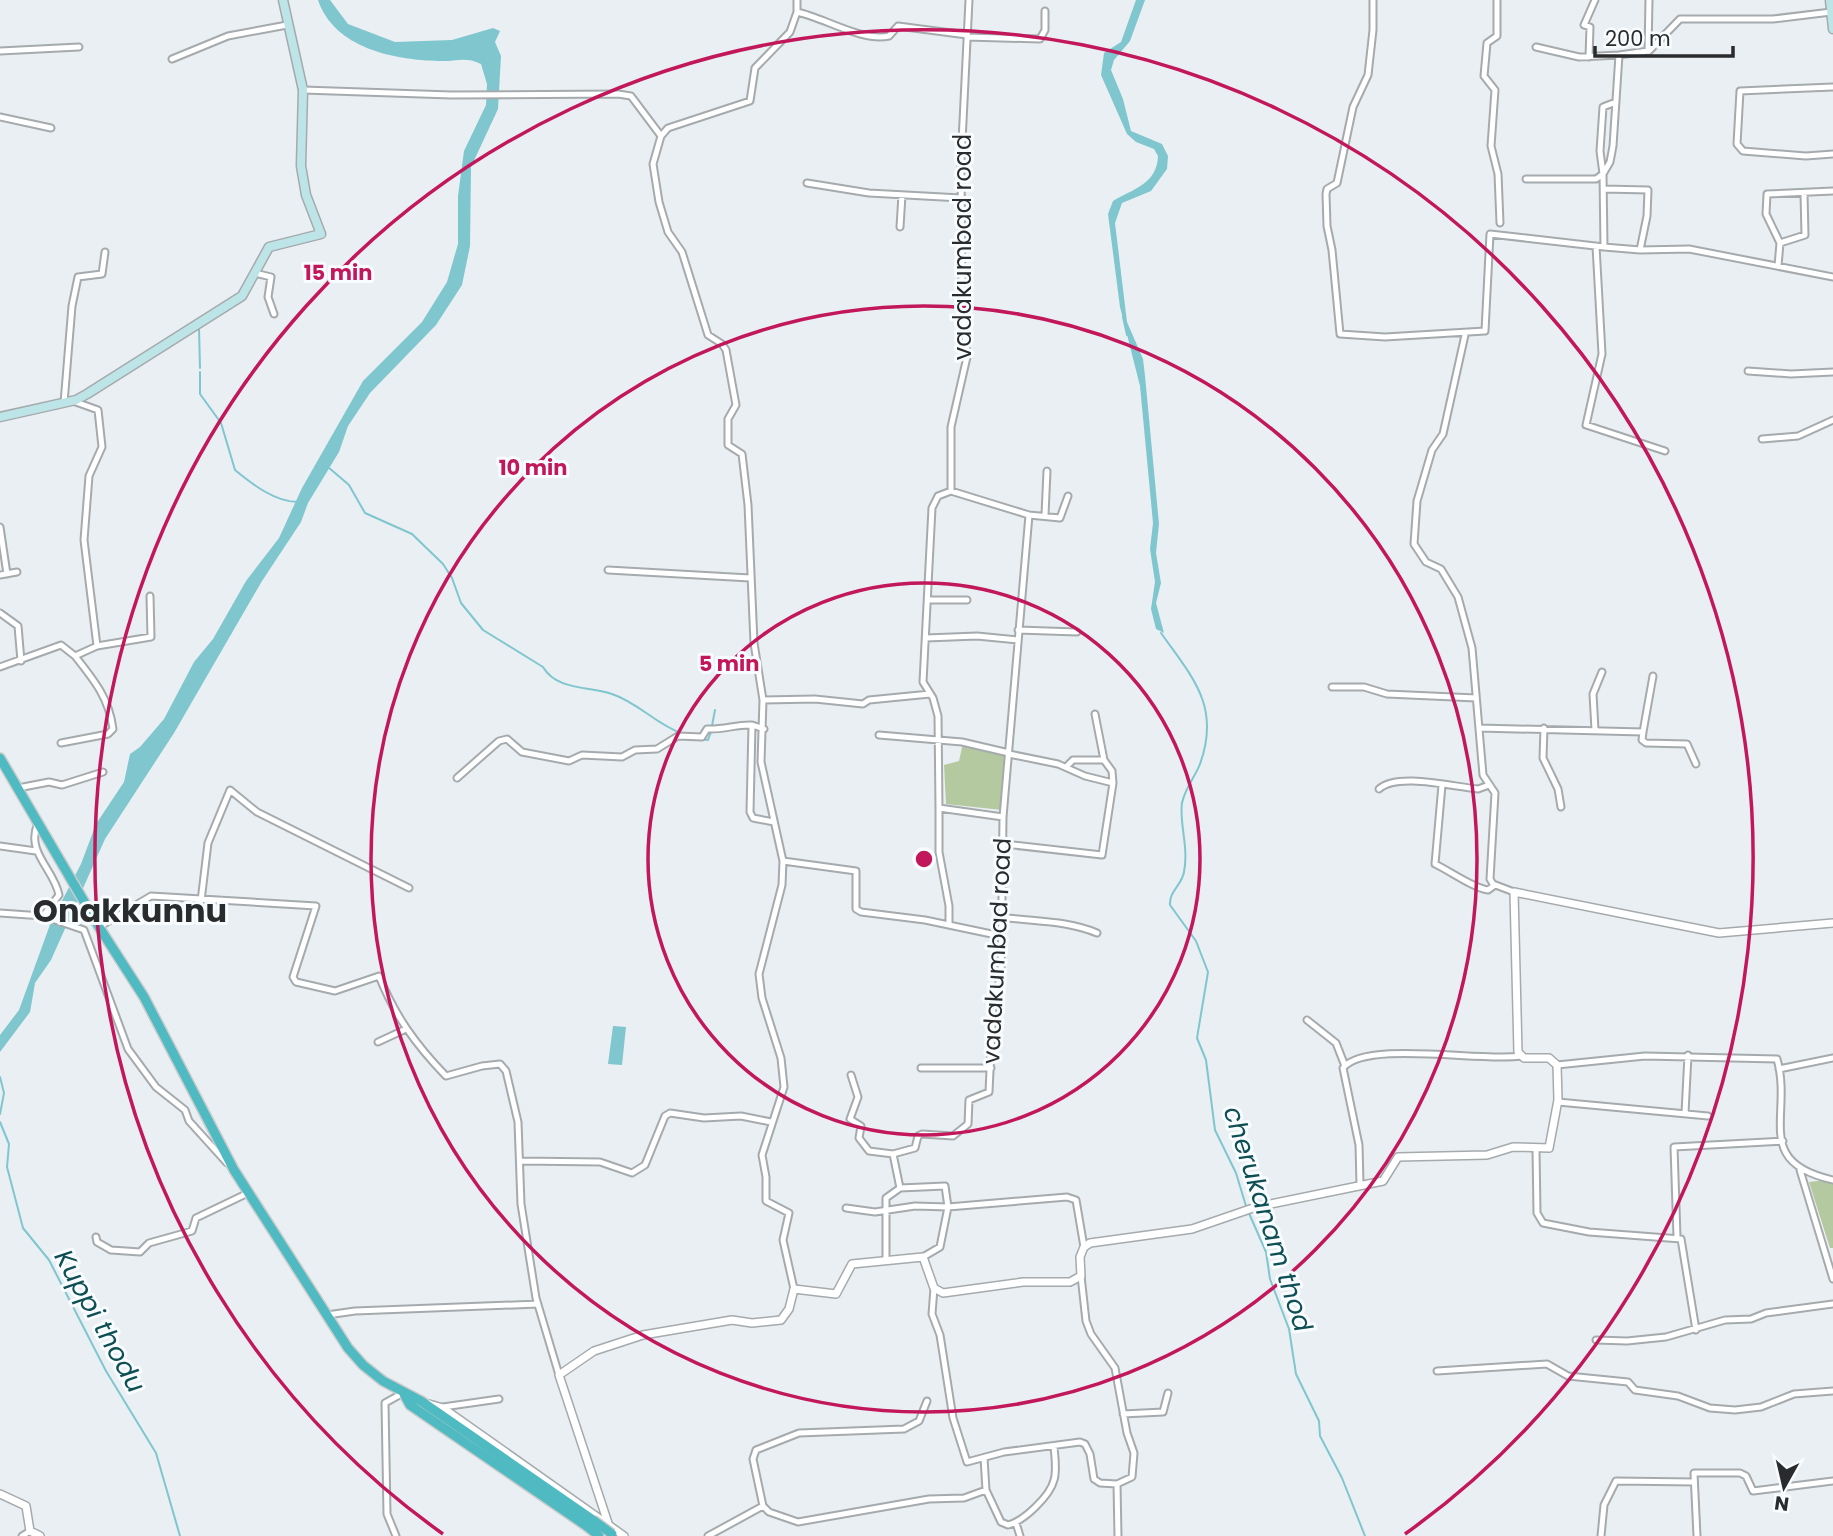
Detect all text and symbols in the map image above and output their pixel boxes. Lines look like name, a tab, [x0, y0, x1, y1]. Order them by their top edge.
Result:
scale bar	[1595, 14, 1733, 58]
text: 200 m	[1605, 24, 1671, 53]
street label: vadakumbad road	[946, 134, 979, 360]
text: 15 min	[304, 258, 372, 287]
text: 10 min	[499, 453, 567, 482]
text: 5 min	[699, 649, 759, 678]
street label: vadakumbad road	[974, 837, 1019, 1065]
centre of rings	[912, 847, 936, 871]
district label: Onakkunnu	[33, 888, 227, 933]
water label: cherukanam thod	[1215, 1102, 1322, 1337]
water label: Kuppi thodu	[46, 1243, 154, 1399]
north arrow	[1749, 1452, 1819, 1522]
text: N	[1773, 1489, 1791, 1518]

